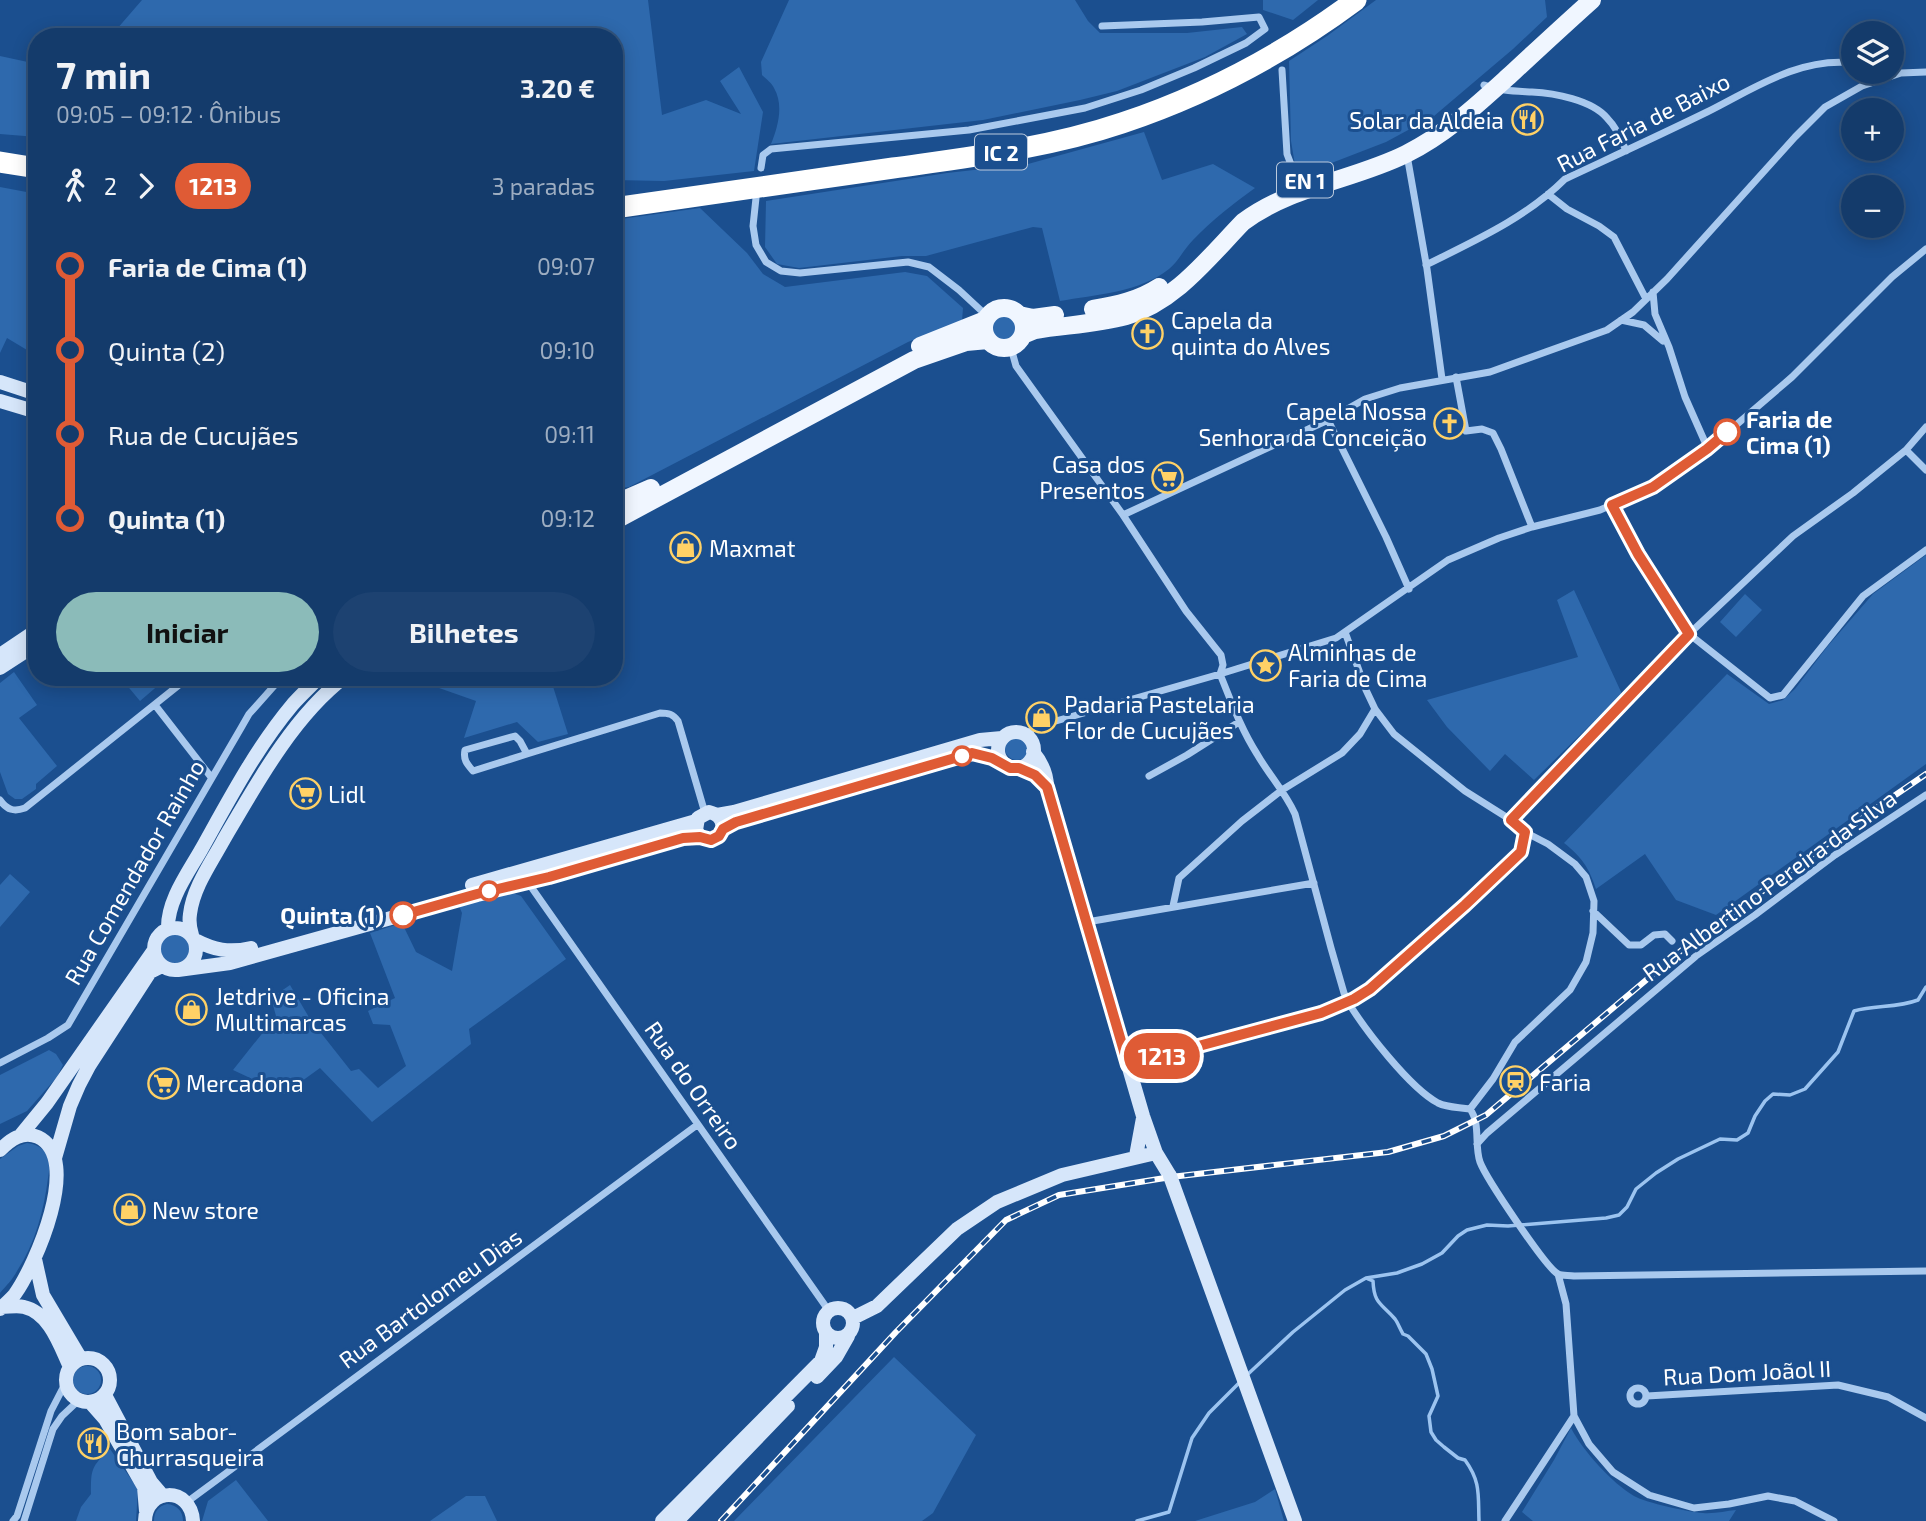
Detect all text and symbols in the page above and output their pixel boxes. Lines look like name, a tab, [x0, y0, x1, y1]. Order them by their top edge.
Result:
map controls	[1841, 21, 1904, 238]
button: layers	[1841, 21, 1904, 84]
text: 7 min	[56, 51, 151, 97]
street label: Rua Faria de Baixo	[1552, 66, 1734, 178]
text: 3.20 €	[520, 72, 595, 103]
button: +	[1841, 98, 1904, 161]
text: 09:05 – 09:12 · Ônibus	[56, 100, 281, 128]
restaurant icon: Solar da Aldeia	[1510, 103, 1544, 137]
place label: Solar da Aldeia	[1349, 106, 1504, 134]
road number: IC 2	[975, 134, 1027, 170]
road number: EN 1	[1277, 162, 1333, 198]
icon: walk	[56, 167, 94, 205]
icon: forward	[127, 167, 165, 205]
text: 1213	[189, 171, 237, 200]
text: 2	[104, 172, 117, 200]
text: 3 paradas	[492, 172, 595, 200]
button: −	[1841, 175, 1904, 238]
text: Faria de Cima (1)	[108, 251, 307, 282]
text: 09:07	[537, 252, 595, 280]
place label: Capela da quinta do Alves	[1171, 306, 1330, 360]
church icon: Capela da quinta do Alves	[1131, 316, 1165, 350]
text: Quinta (2)	[108, 335, 225, 366]
text: 09:10	[540, 336, 595, 364]
place label: Capela Nossa Senhora da Conceição	[1198, 397, 1427, 452]
place label: Faria de Cima (1)	[1746, 405, 1832, 459]
church icon: Capela Nossa Senhora da Conceição	[1433, 407, 1467, 441]
text: Rua de Cucujães	[108, 419, 299, 450]
marker: Faria de Cima (1)	[1714, 419, 1740, 445]
text: 09:11	[544, 420, 595, 448]
place label: Casa dos Presentos	[1039, 450, 1145, 504]
supermarket icon: Casa dos Presentos	[1151, 460, 1185, 494]
text: Quinta (1)	[108, 503, 225, 534]
text: 09:12	[540, 504, 595, 532]
shop icon: Maxmat	[669, 531, 703, 565]
place label: Maxmat	[709, 534, 796, 562]
button: Iniciar	[56, 592, 319, 672]
button: Bilhetes	[333, 592, 595, 672]
place label: Alminhas de Faria de Cima	[1288, 638, 1427, 692]
place icon: Alminhas de Faria de Cima	[1248, 648, 1282, 682]
place label: Padaria Pastelaria Flor de Cucujães	[1064, 690, 1255, 744]
shop icon: Padaria Pastelaria Flor de Cucujães	[1024, 700, 1058, 734]
unlabelled marker	[952, 746, 972, 766]
street label: Rua Comendador Rainho	[58, 754, 210, 990]
supermarket icon: Lidl	[288, 777, 322, 811]
place label: Lidl	[328, 780, 366, 808]
street label: Rua Albertino Pereira da Silva	[1637, 784, 1901, 986]
unlabelled marker	[479, 881, 499, 901]
place label: Quinta (1)	[280, 901, 384, 930]
marker: Quinta (1)	[390, 902, 416, 928]
place label: Jetdrive - Oficina Multimarcas	[215, 982, 389, 1036]
shop icon: Jetdrive - Oficina Multimarcas	[175, 992, 209, 1026]
street label: Rua do Orreiro	[640, 1016, 748, 1154]
line badge: 1213	[1113, 1033, 1211, 1079]
text: 1213	[1138, 1041, 1186, 1070]
station icon: Faria	[1499, 1065, 1533, 1099]
supermarket icon: Mercadona	[146, 1066, 180, 1100]
place label: Faria	[1539, 1068, 1591, 1096]
place label: Mercadona	[186, 1069, 304, 1097]
shop icon: New store	[112, 1193, 146, 1227]
place label: New store	[152, 1196, 259, 1224]
street label: Rua Bartolomeu Dias	[333, 1222, 527, 1374]
street label: Rua Dom Joãol II	[1662, 1354, 1832, 1390]
place label: Bom sabor- Churrasqueira	[116, 1417, 264, 1471]
restaurant icon: Bom sabor- Churrasqueira	[76, 1427, 110, 1461]

